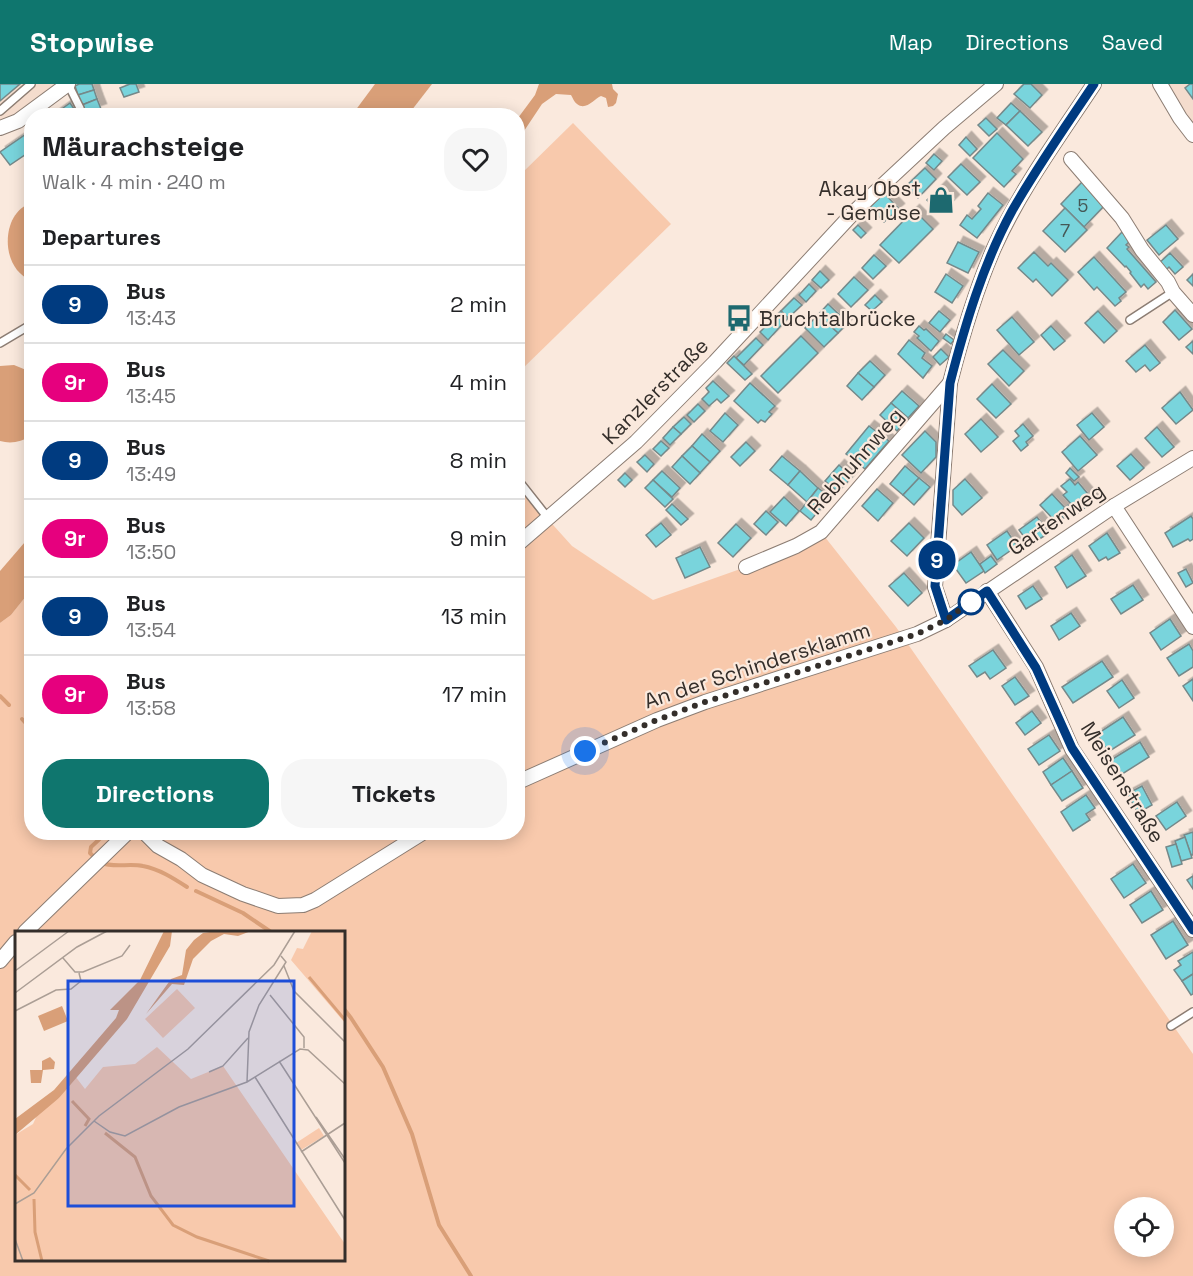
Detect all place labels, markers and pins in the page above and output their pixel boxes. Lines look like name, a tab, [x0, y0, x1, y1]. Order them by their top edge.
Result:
place label: Akay Obst - Gemüse	[819, 175, 921, 226]
shop icon: Akay Obst - Gemüse	[926, 185, 956, 215]
bus stop icon: Bruchtalbrücke	[724, 303, 754, 333]
place label: Bruchtalbrücke	[759, 305, 916, 332]
unlabelled marker	[958, 589, 984, 615]

